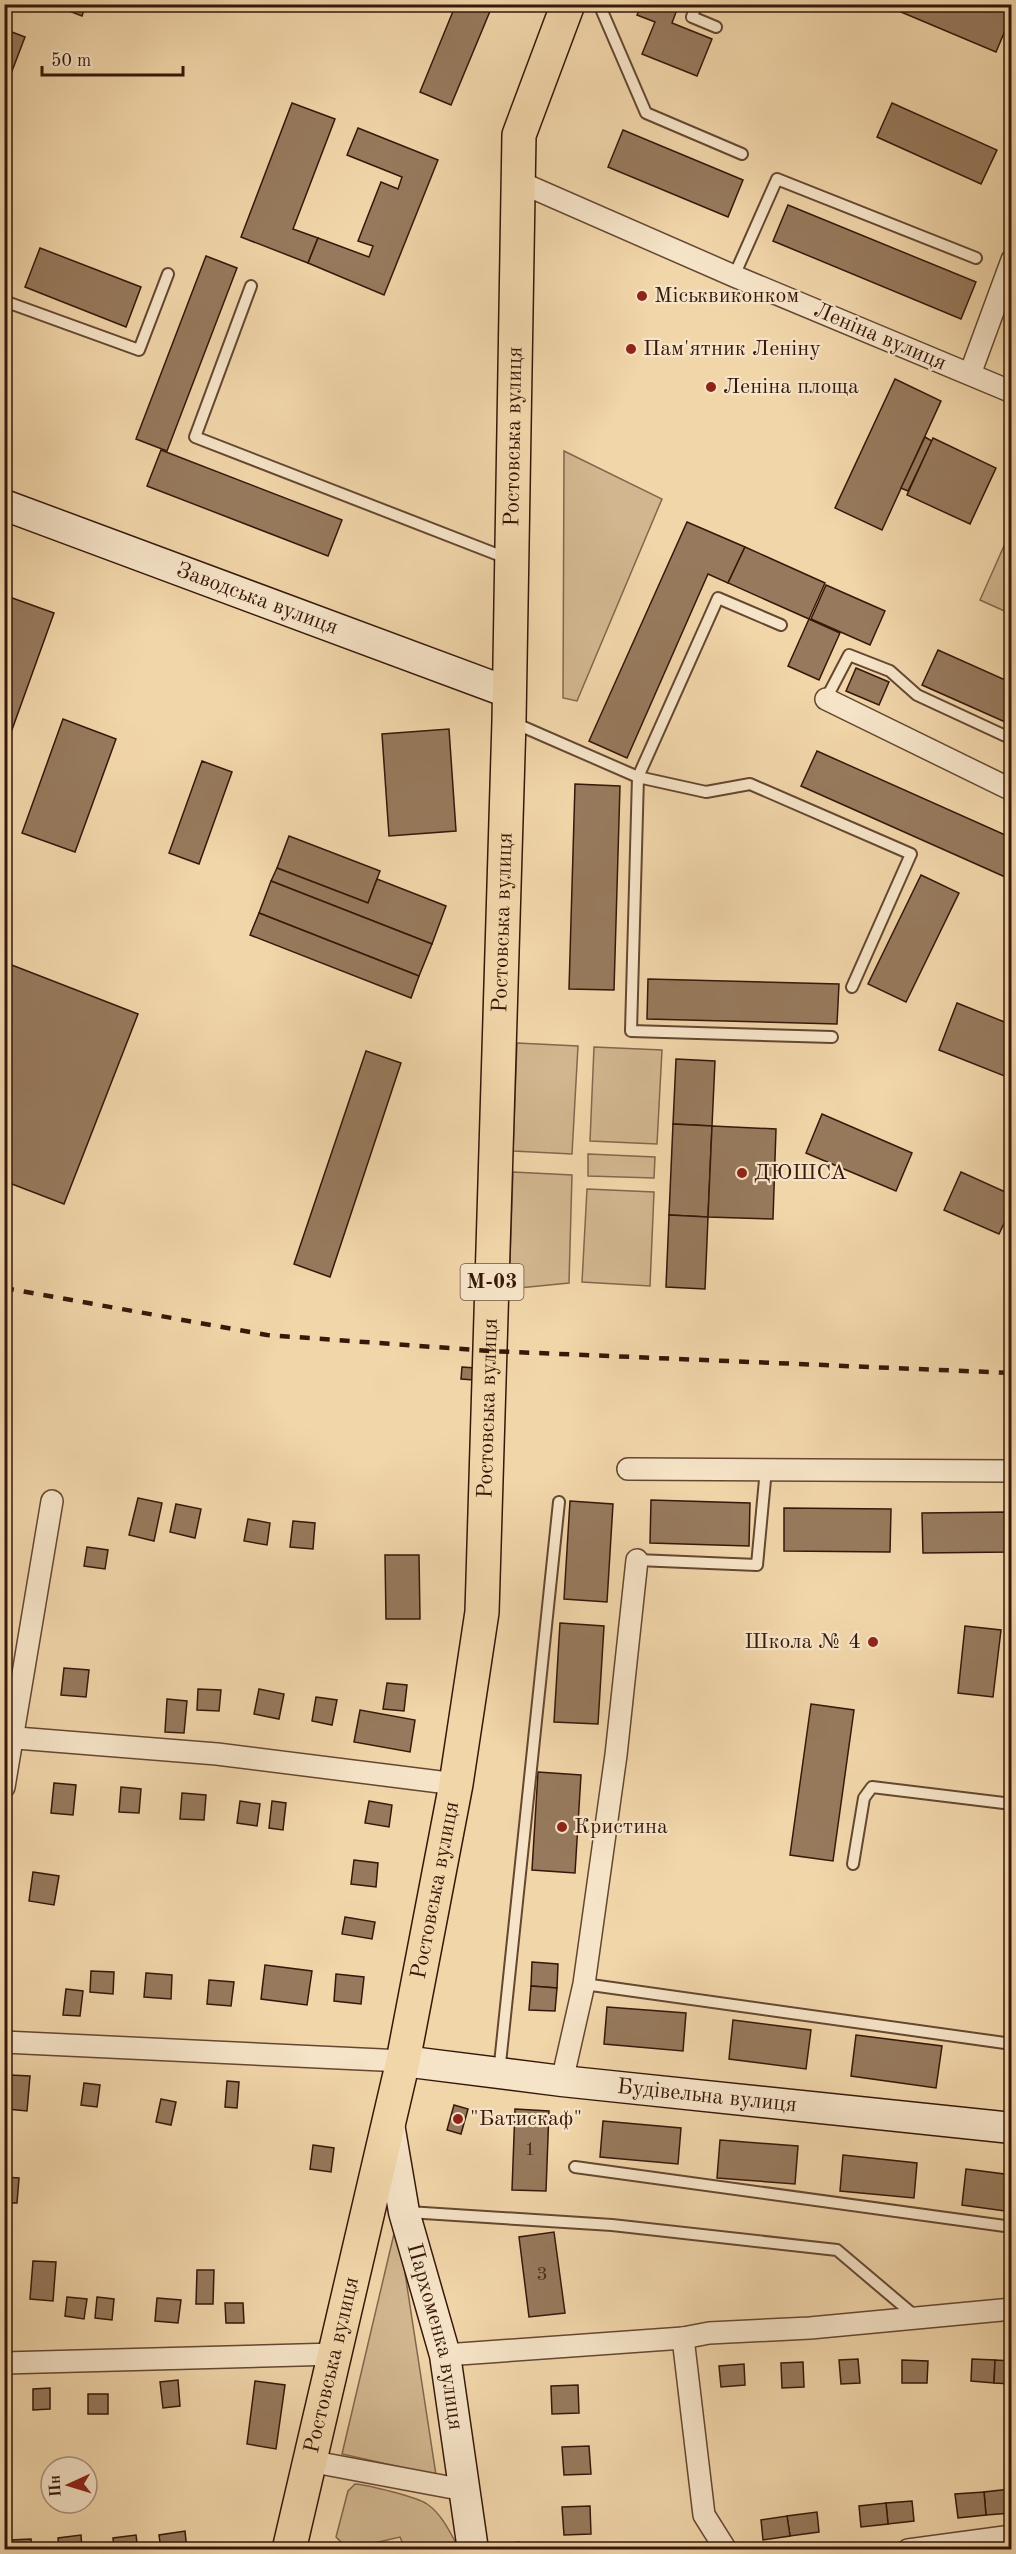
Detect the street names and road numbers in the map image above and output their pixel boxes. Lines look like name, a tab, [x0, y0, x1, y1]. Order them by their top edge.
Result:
street label: Леніна вулиця	[810, 299, 950, 375]
street label: Ростовська вулиця	[501, 346, 526, 527]
street label: Заводська вулиця	[173, 559, 341, 639]
street label: Ростовська вулиця	[489, 832, 517, 1013]
road number: М-03	[460, 1264, 524, 1300]
street label: Ростовська вулиця	[474, 1318, 502, 1499]
street label: Ростовська вулиця	[408, 1800, 463, 1981]
street label: Будівельна вулиця	[616, 2076, 798, 2116]
street label: Пархоменка вулиця	[403, 2241, 467, 2431]
street label: Ростовська вулиця	[301, 2275, 363, 2455]

